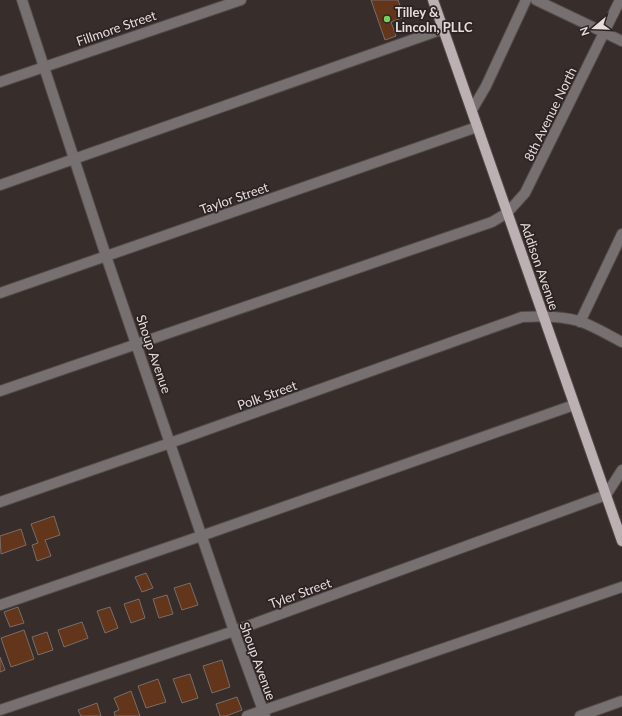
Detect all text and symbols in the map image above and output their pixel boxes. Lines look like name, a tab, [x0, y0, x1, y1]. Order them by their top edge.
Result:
place label: Tilley & Lincoln, PLLC	[395, 4, 473, 35]
street label: Fillmore Street	[74, 7, 158, 49]
north arrow	[574, 8, 614, 48]
marker: Tilley & Lincoln, PLLC	[382, 14, 392, 24]
text: N	[577, 25, 592, 38]
street label: 8th Avenue North	[520, 64, 580, 164]
street label: Taylor Street	[198, 179, 271, 217]
street label: Addison Avenue	[517, 220, 563, 312]
street label: Shoup Avenue	[133, 313, 175, 396]
street label: Polk Street	[235, 377, 299, 413]
street label: Tyler Street	[267, 574, 334, 612]
street label: Shoup Avenue	[236, 620, 280, 702]

